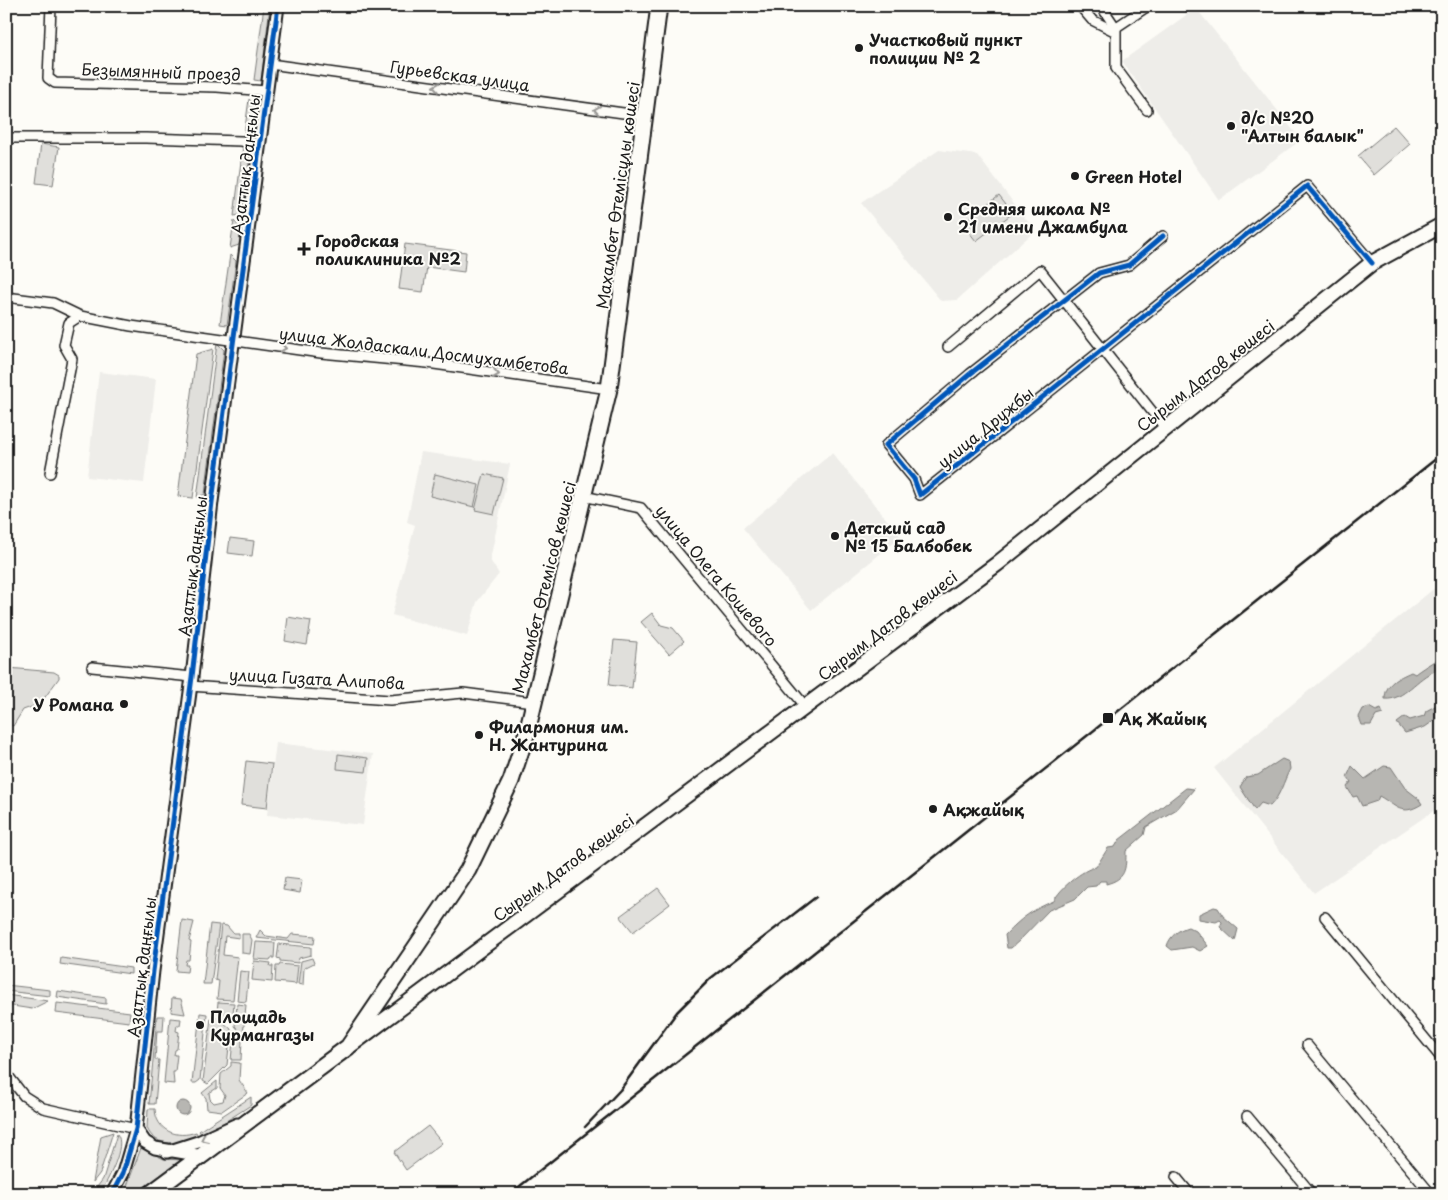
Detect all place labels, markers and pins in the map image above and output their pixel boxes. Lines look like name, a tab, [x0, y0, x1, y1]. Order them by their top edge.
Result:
place label: Участковый пункт полиции № 2	[869, 27, 1023, 69]
marker: Участковый пункт полиции № 2	[853, 42, 865, 54]
place label: д/с №20 "Алтын балык"	[1241, 105, 1364, 147]
marker: д/с №20 "Алтын балык"	[1225, 120, 1237, 132]
place label: Green Hotel	[1085, 164, 1182, 188]
marker: Green Hotel	[1069, 170, 1081, 182]
place label: Средняя школа № 21 имени Джамбула	[958, 196, 1128, 238]
marker: Средняя школа № 21 имени Джамбула	[942, 211, 954, 223]
place label: Городская поликлиника №2	[315, 228, 461, 270]
marker: Городская поликлиника №2	[297, 242, 311, 256]
place label: Детский сад № 15 Балбобек	[844, 515, 973, 557]
marker: Детский сад № 15 Балбобек	[829, 530, 841, 542]
place label: У Романа	[33, 692, 114, 716]
marker: У Романа	[118, 698, 130, 710]
place label: Ақ Жайық	[1118, 706, 1207, 730]
marker: Ақ Жайық	[1101, 711, 1115, 725]
place label: Филармония им. Н. Жантурина	[489, 714, 629, 756]
marker: Филармония им. Н. Жантурина	[473, 729, 485, 741]
place label: Ақжайық	[943, 797, 1025, 821]
marker: Ақжайық	[927, 803, 939, 815]
place label: Площадь Курмангазы	[210, 1004, 315, 1046]
marker: Площадь Курмангазы	[194, 1019, 206, 1031]

